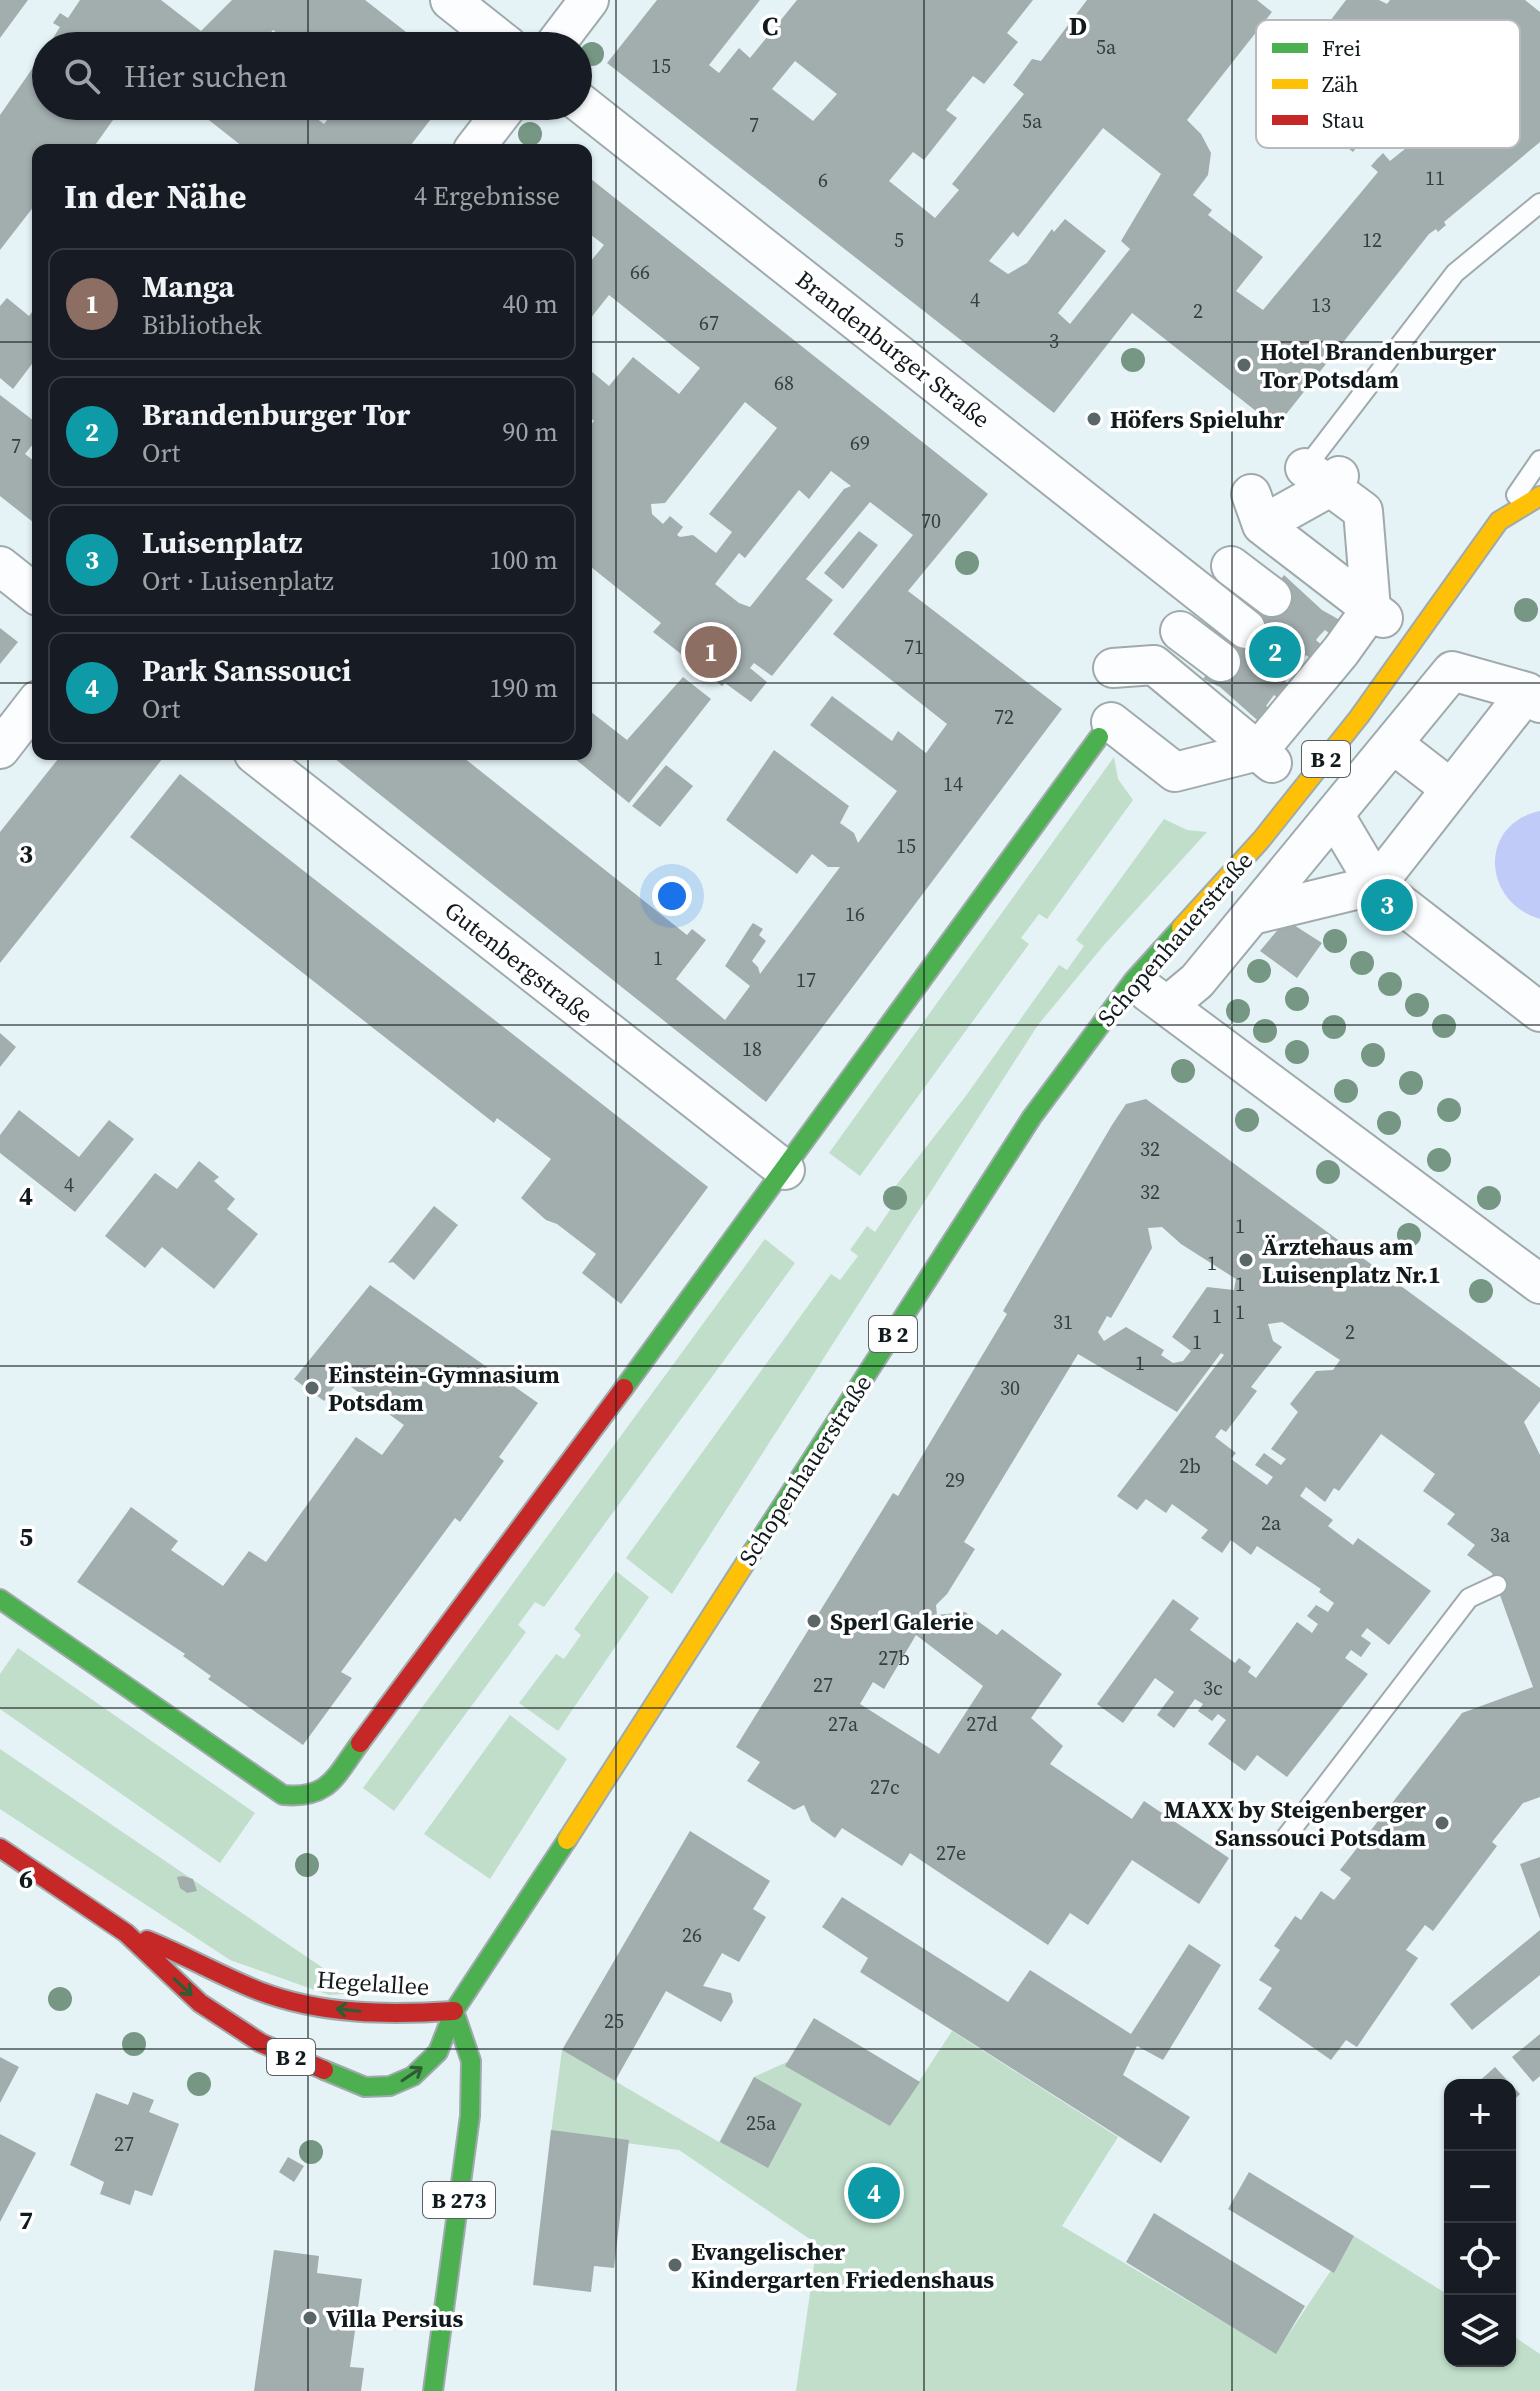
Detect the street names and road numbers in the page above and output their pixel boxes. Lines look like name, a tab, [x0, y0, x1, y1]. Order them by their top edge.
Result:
street label: Brandenburger Straße	[789, 263, 997, 435]
road number: B 2	[1302, 741, 1350, 777]
street label: Schopenhauerstraße	[1090, 845, 1260, 1033]
street label: Gutenbergstraße	[438, 894, 600, 1030]
road number: B 2	[869, 1316, 917, 1352]
street label: Schopenhauerstraße	[731, 1368, 879, 1572]
street label: Hegelallee	[316, 1963, 430, 2003]
road number: B 2	[267, 2039, 315, 2075]
road number: B 273	[423, 2182, 495, 2218]

